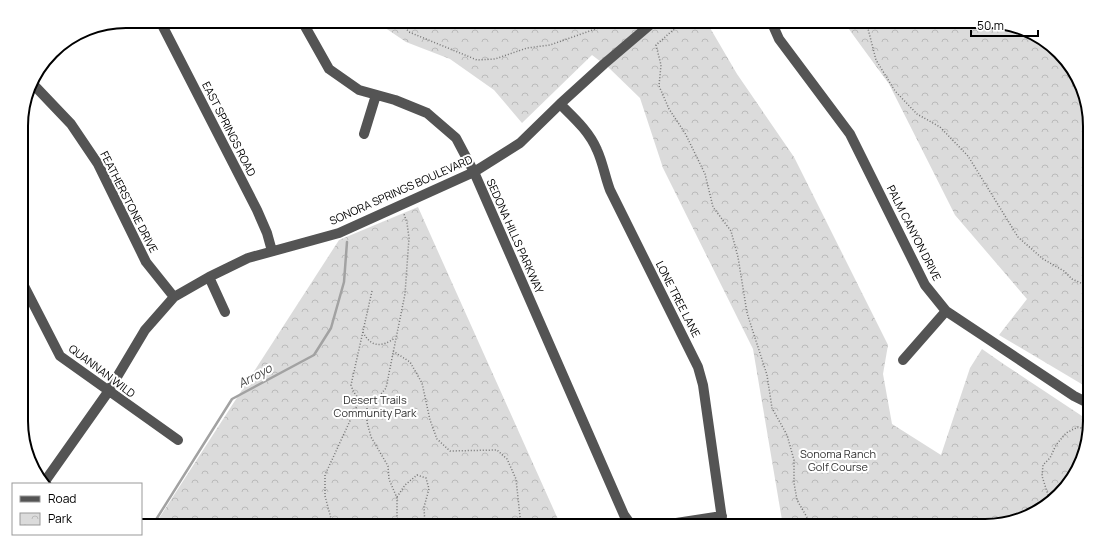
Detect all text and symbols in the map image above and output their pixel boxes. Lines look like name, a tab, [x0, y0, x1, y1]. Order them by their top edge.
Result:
scale bar	[971, 12, 1038, 38]
text: 50 m	[977, 17, 1004, 34]
street label: EAST SPRINGS ROAD	[199, 79, 260, 179]
street label: FEATHERSTONE DRIVE	[97, 148, 162, 255]
street label: SONORA SPRINGS BOULEVARD	[327, 151, 475, 228]
street label: SEDONA HILLS PARKWAY	[483, 176, 548, 296]
street label: PALM CANYON DRIVE	[884, 182, 945, 283]
street label: LONE TREE LANE	[653, 258, 704, 340]
street label: QUANNAN WILD	[66, 341, 139, 401]
water label: Arroyo	[235, 359, 276, 392]
park label: Desert Trails Community Park	[334, 392, 417, 420]
park label: Sonoma Ranch Golf Course	[800, 446, 876, 474]
legend	[12, 483, 142, 535]
text: Road	[48, 490, 76, 507]
text: Park	[48, 510, 73, 527]

